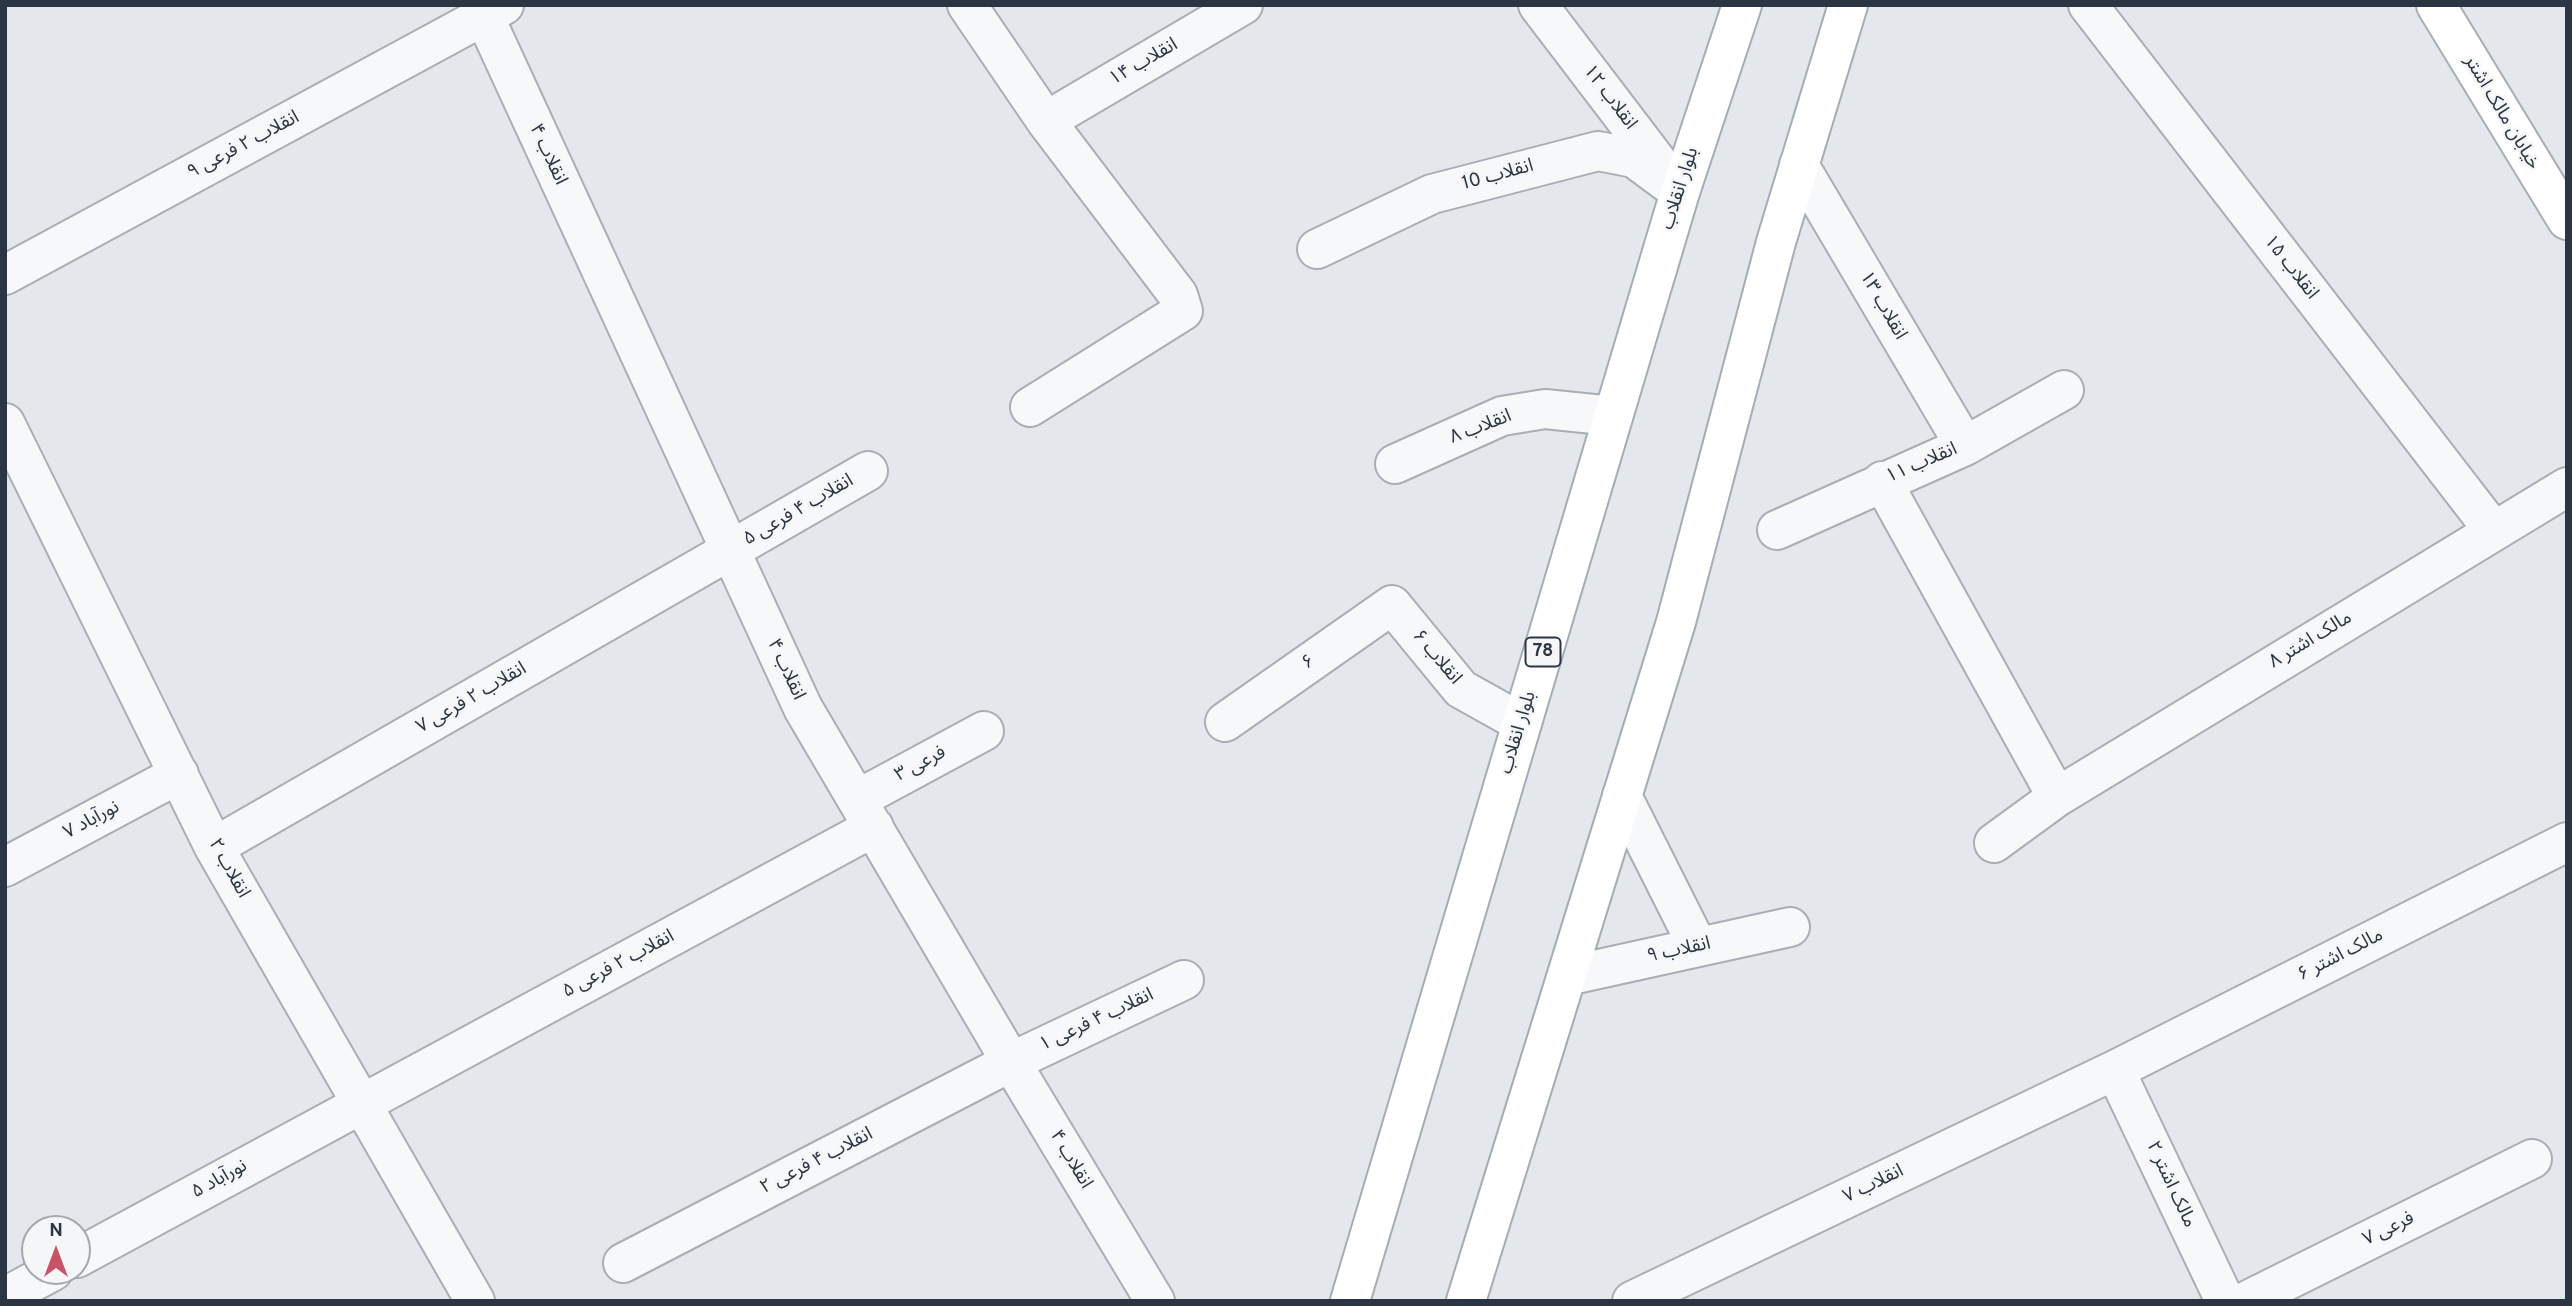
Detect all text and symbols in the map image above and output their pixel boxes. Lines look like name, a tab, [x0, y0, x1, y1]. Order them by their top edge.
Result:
street label: انقلاب ۱۴	[1106, 34, 1182, 92]
street label: خیابان مالک اشتر	[2458, 52, 2544, 174]
street label: انقلاب ۱۲	[1577, 61, 1641, 135]
street label: انقلاب ۲ فرعی ۹	[184, 107, 304, 185]
street label: انقلاب ۴	[523, 121, 571, 189]
street label: بلوار انقلاب	[1657, 145, 1705, 233]
street label: انقلاب 10	[1460, 156, 1536, 196]
street label: انقلاب ۱۵	[2258, 231, 2322, 305]
street label: انقلاب ۱۳	[1853, 268, 1911, 344]
street label: انقلاب ۸	[1447, 406, 1515, 450]
street label: انقلاب ۱۱	[1883, 439, 1961, 489]
street label: انقلاب ۴ فرعی ۵	[740, 470, 858, 552]
street label: مالک اشتر ۸	[2265, 607, 2357, 675]
street label: انقلاب ۶	[1406, 626, 1466, 690]
street label: انقلاب ۴	[761, 636, 809, 704]
road number: 78	[1526, 638, 1560, 666]
street label: ۶	[1298, 651, 1320, 675]
street label: انقلاب ۲ فرعی ۷	[413, 658, 531, 740]
street label: بلوار انقلاب	[1496, 689, 1542, 777]
street label: فرعی ۳	[892, 742, 950, 788]
street label: نورآباد ۷	[60, 797, 124, 845]
street label: انقلاب ۲	[202, 835, 254, 903]
street label: مالک اشتر ۶	[2294, 925, 2388, 987]
street label: انقلاب ۲ فرعی ۵	[559, 926, 679, 1004]
street label: انقلاب ۹	[1645, 933, 1713, 969]
street label: انقلاب ۴ فرعی ۱	[1036, 985, 1158, 1057]
street label: انقلاب ۴ فرعی ۲	[757, 1124, 877, 1200]
street label: انقلاب ۴	[1044, 1126, 1096, 1194]
street label: مالک اشتر ۲	[2140, 1138, 2200, 1232]
street label: نورآباد ۵	[188, 1155, 252, 1205]
street label: انقلاب ۷	[1840, 1161, 1908, 1209]
street label: فرعی ۷	[2360, 1208, 2418, 1252]
north arrow	[21, 1215, 91, 1285]
text: N	[49, 1219, 63, 1243]

